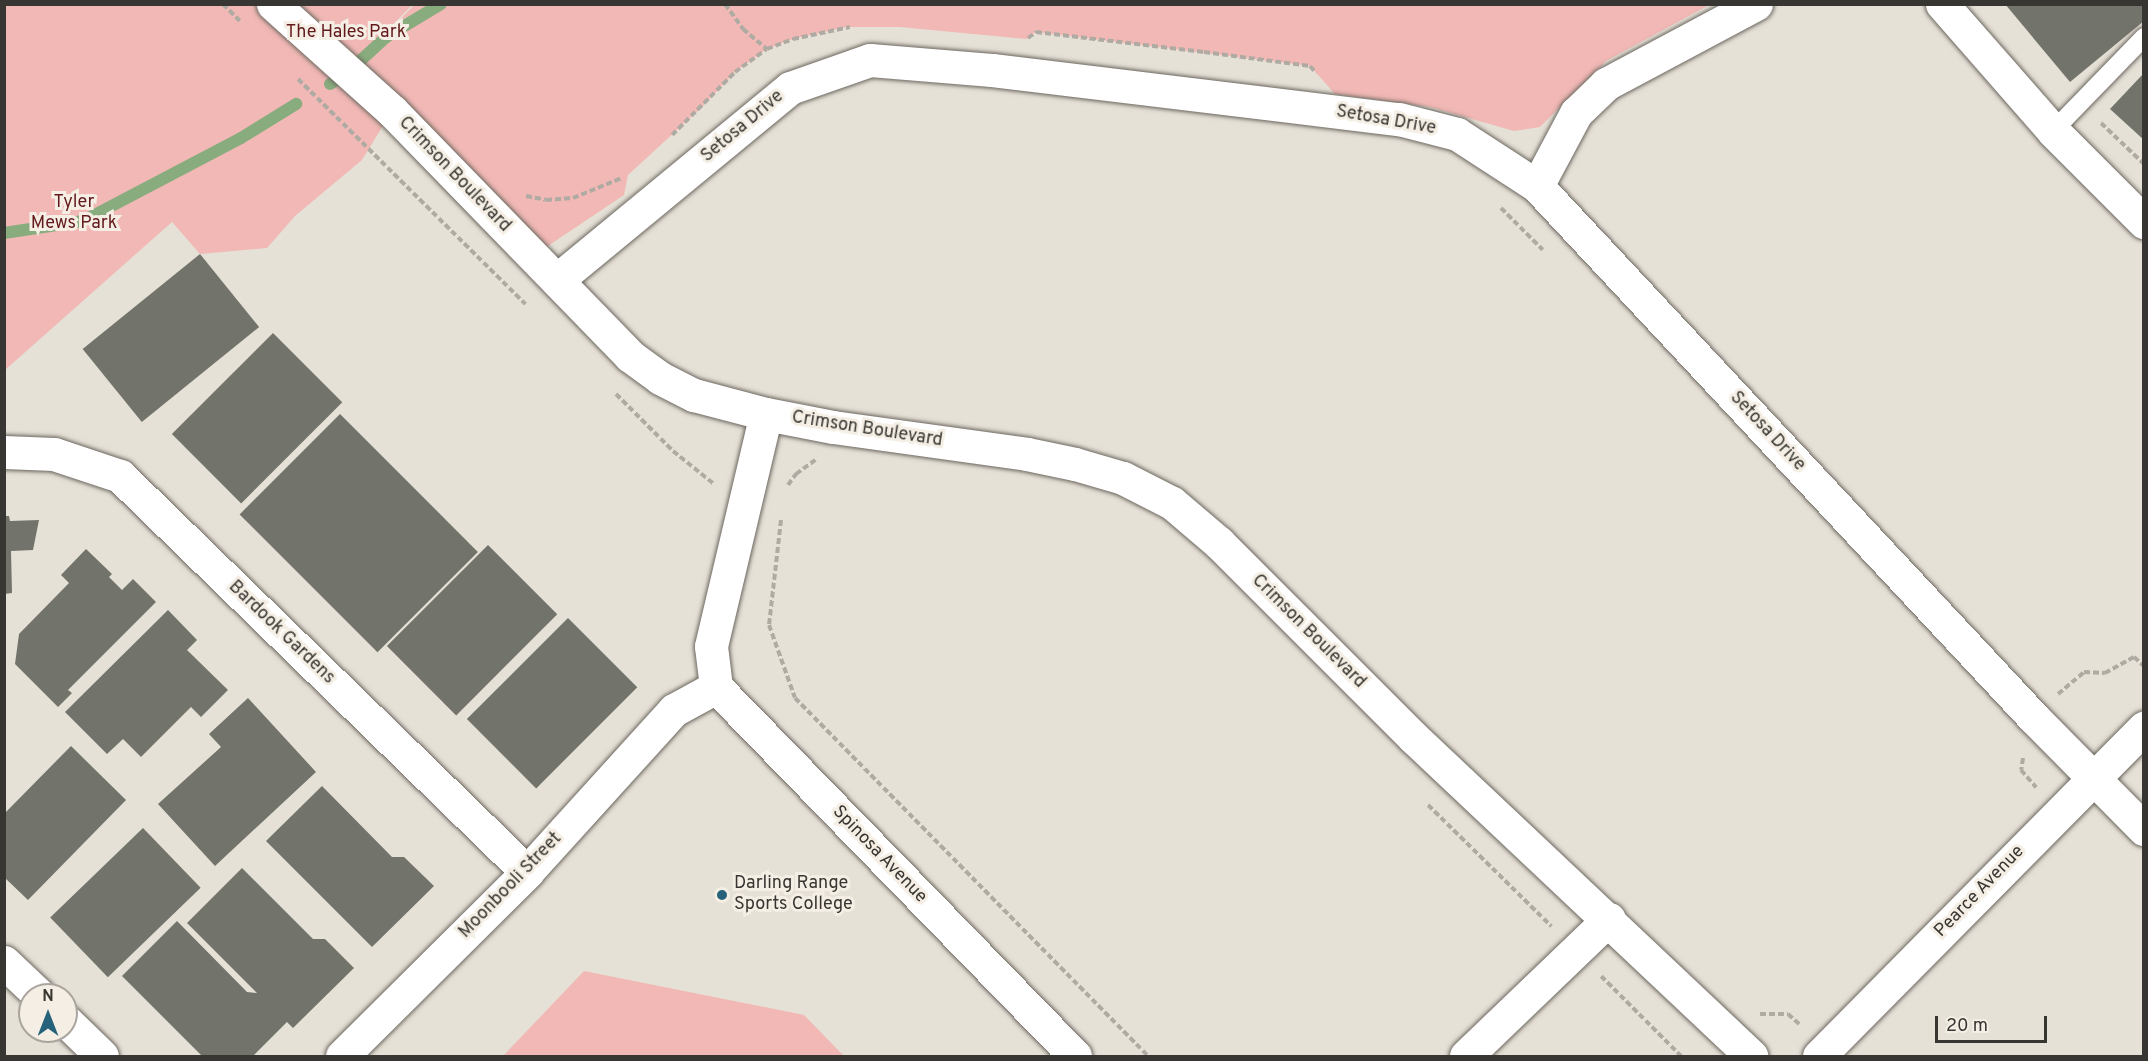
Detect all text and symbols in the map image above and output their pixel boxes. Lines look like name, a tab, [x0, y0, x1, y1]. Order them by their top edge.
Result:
park label: The Hales Park	[286, 22, 406, 44]
street label: Setosa Drive	[697, 86, 789, 168]
street label: Setosa Drive	[1334, 102, 1438, 140]
street label: Crimson Boulevard	[393, 113, 515, 237]
park label: Tyler Mews Park	[31, 193, 117, 236]
street label: Setosa Drive	[1725, 388, 1809, 476]
street label: Crimson Boulevard	[790, 407, 944, 453]
street label: Crimson Boulevard	[1246, 570, 1370, 694]
street label: Bardook Gardens	[223, 577, 339, 689]
street label: Spinosa Avenue	[827, 801, 931, 909]
street label: Moonbooli Street	[455, 829, 567, 943]
street label: Pearce Avenue	[1930, 841, 2030, 943]
place label: Darling Range Sports College	[734, 874, 853, 916]
marker: Darling Range Sports College	[715, 888, 729, 902]
north arrow	[18, 983, 78, 1043]
text: N	[42, 987, 54, 1007]
scale bar	[1938, 1004, 2050, 1042]
text: 20 m	[1946, 1015, 1988, 1038]

